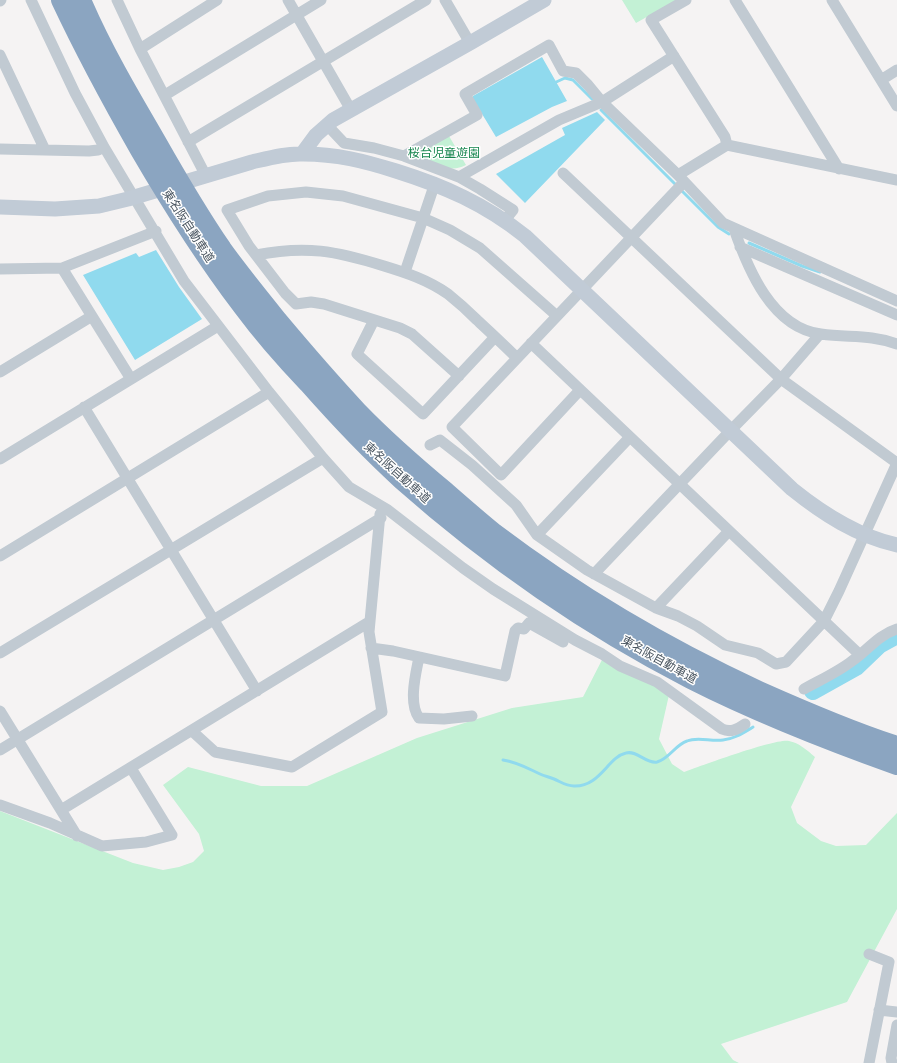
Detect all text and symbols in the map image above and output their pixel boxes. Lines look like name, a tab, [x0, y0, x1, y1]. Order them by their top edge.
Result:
park label: 桜台児童遊園	[408, 146, 480, 160]
street label: 東名阪自動車道	[159, 187, 217, 265]
street label: 東名阪自動車道	[361, 440, 433, 506]
street label: 東名阪自動車道	[619, 633, 699, 687]

